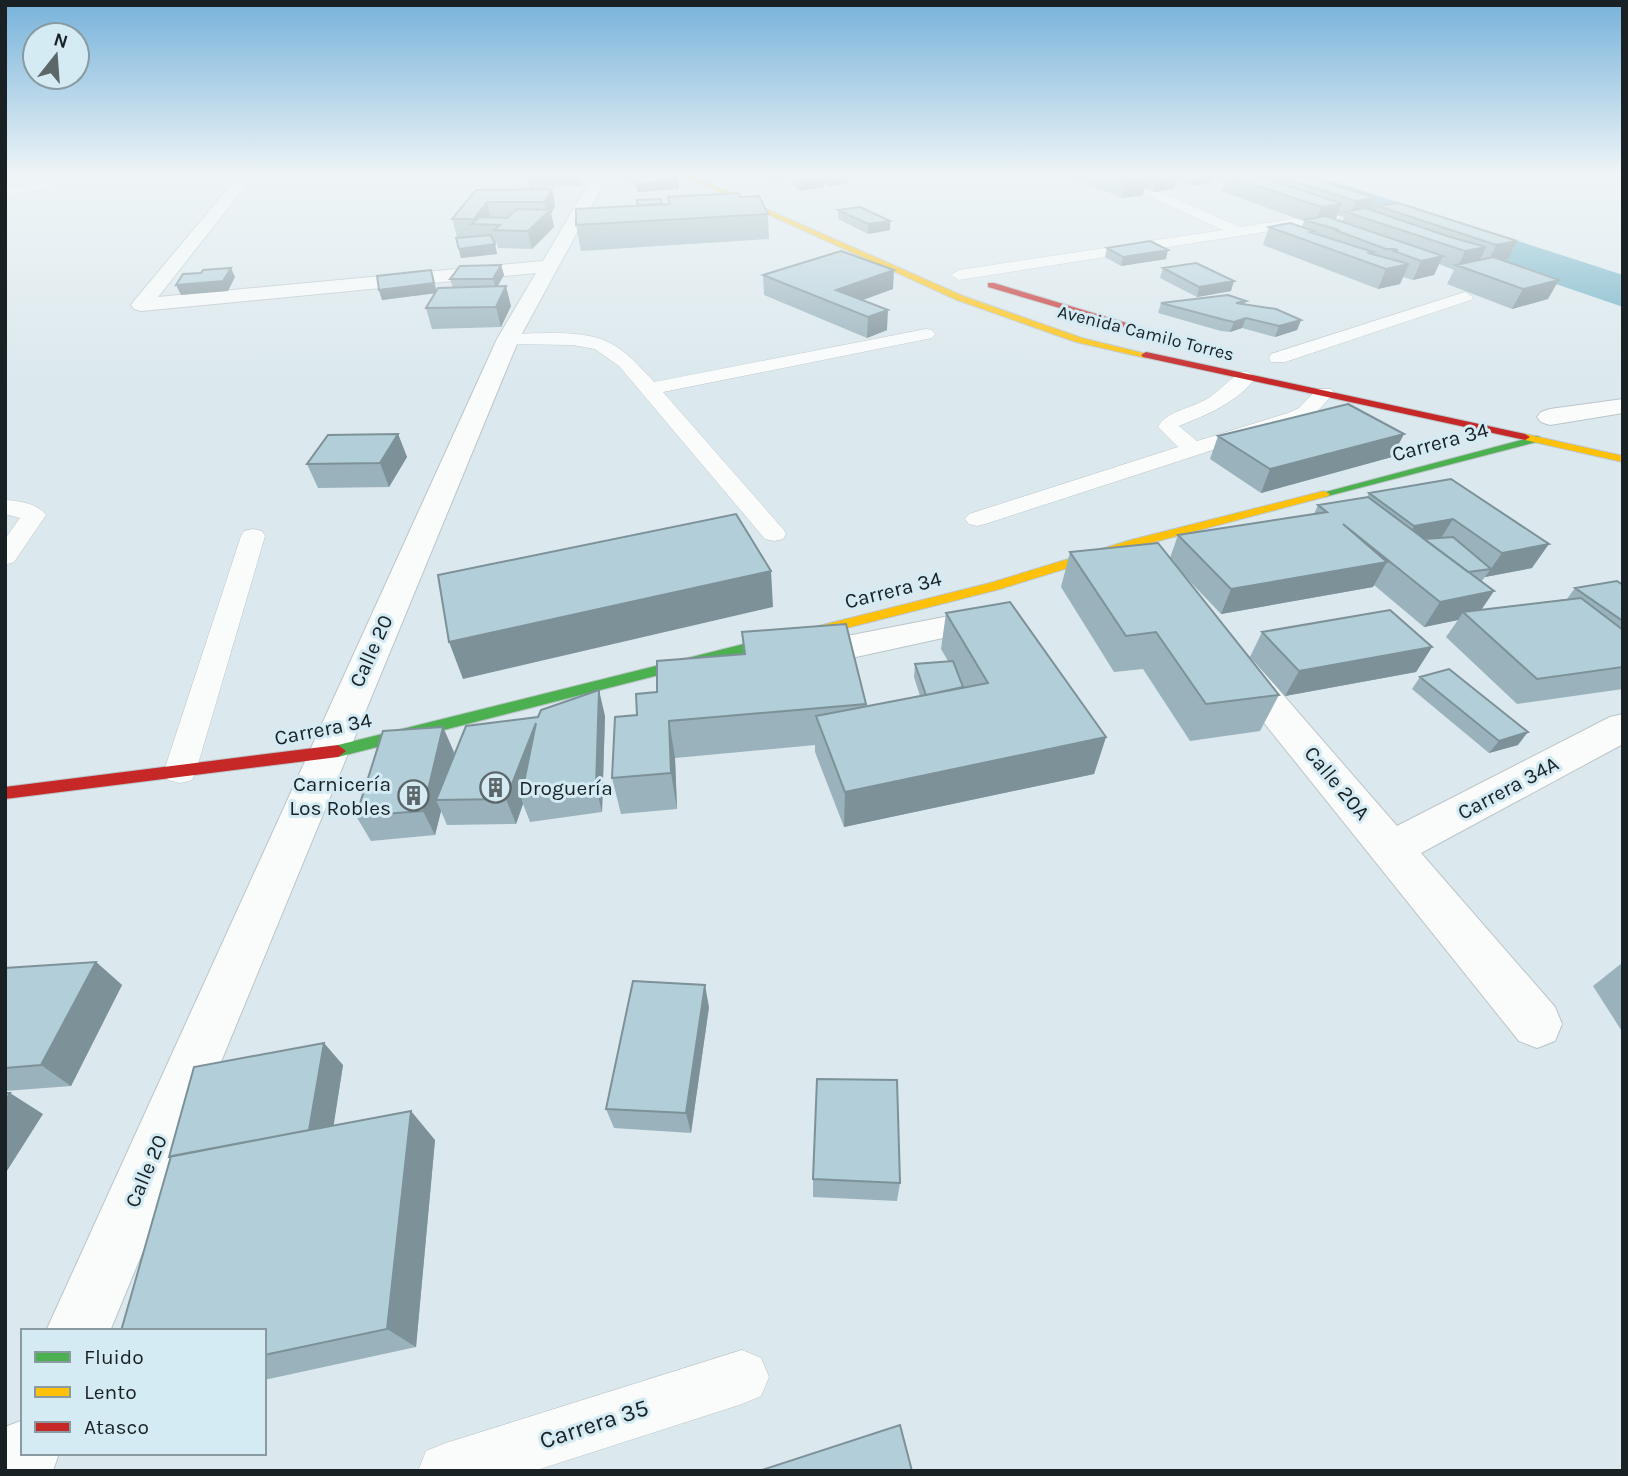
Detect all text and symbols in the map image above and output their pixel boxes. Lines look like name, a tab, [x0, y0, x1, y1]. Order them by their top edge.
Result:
north arrow	[21, 21, 91, 91]
text: N	[51, 28, 70, 53]
street label: Avenida Camilo Torres	[1056, 300, 1236, 366]
street label: Carrera 34	[1389, 418, 1491, 466]
street label: Carrera 34	[842, 566, 944, 614]
street label: Calle 20	[344, 611, 398, 691]
street label: Carrera 34	[272, 708, 374, 750]
street label: Calle 20A	[1299, 741, 1375, 825]
street label: Carrera 34A	[1453, 751, 1563, 825]
building icon: Droguería	[479, 771, 513, 805]
place label: Carnicería Los Robles	[289, 772, 391, 820]
place label: Droguería	[519, 776, 613, 800]
building icon: Carnicería Los Robles	[397, 779, 431, 813]
street label: Calle 20	[120, 1131, 172, 1211]
legend	[21, 1329, 266, 1455]
text: Fluido	[84, 1345, 144, 1369]
text: Lento	[84, 1380, 137, 1404]
street label: Carrera 35	[536, 1393, 652, 1455]
text: Atasco	[84, 1415, 149, 1439]

